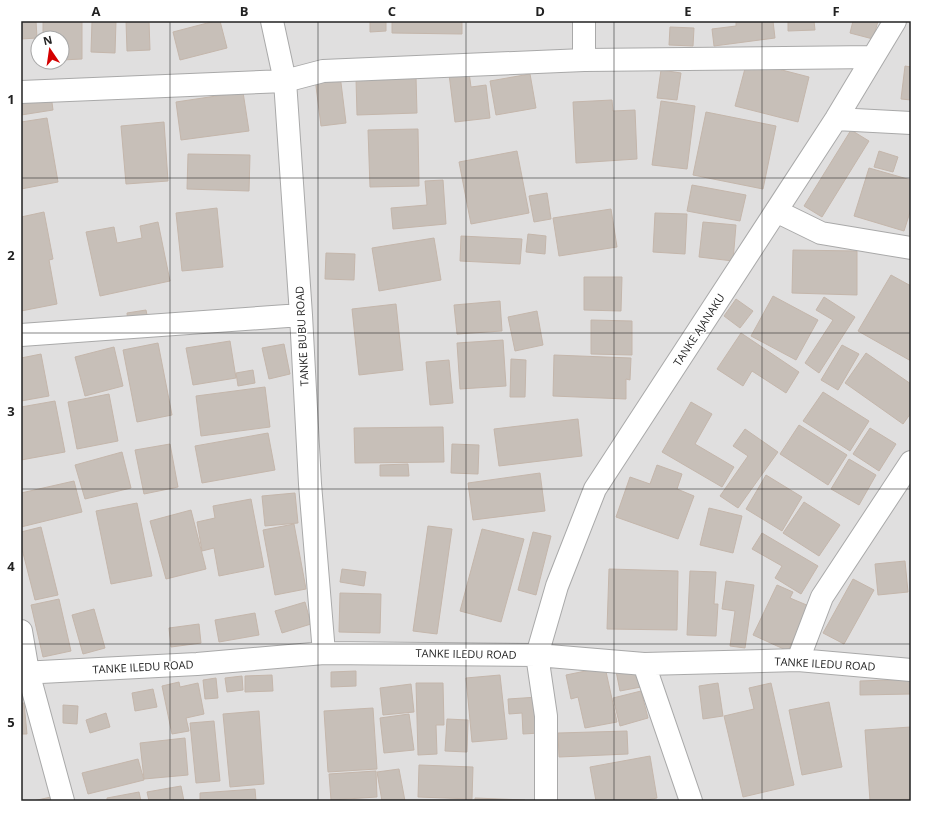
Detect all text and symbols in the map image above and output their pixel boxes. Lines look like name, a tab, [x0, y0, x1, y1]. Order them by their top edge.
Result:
text: A	[92, 2, 101, 20]
text: B	[240, 2, 249, 20]
text: C	[388, 2, 396, 20]
text: D	[535, 2, 545, 20]
text: E	[684, 2, 692, 20]
text: F	[832, 2, 840, 20]
north arrow	[30, 30, 70, 70]
text: N	[42, 31, 54, 48]
text: 1	[7, 90, 15, 108]
text: 2	[7, 246, 15, 264]
street label: TANKE BUBU ROAD	[291, 285, 312, 387]
street label: TANKE AJANAKU	[669, 290, 728, 369]
text: 3	[7, 402, 15, 420]
text: 4	[7, 557, 15, 575]
street label: TANKE ILEDU ROAD	[415, 645, 517, 662]
street label: TANKE ILEDU ROAD	[774, 653, 876, 674]
street label: TANKE ILEDU ROAD	[92, 656, 194, 677]
text: 5	[7, 713, 15, 731]

